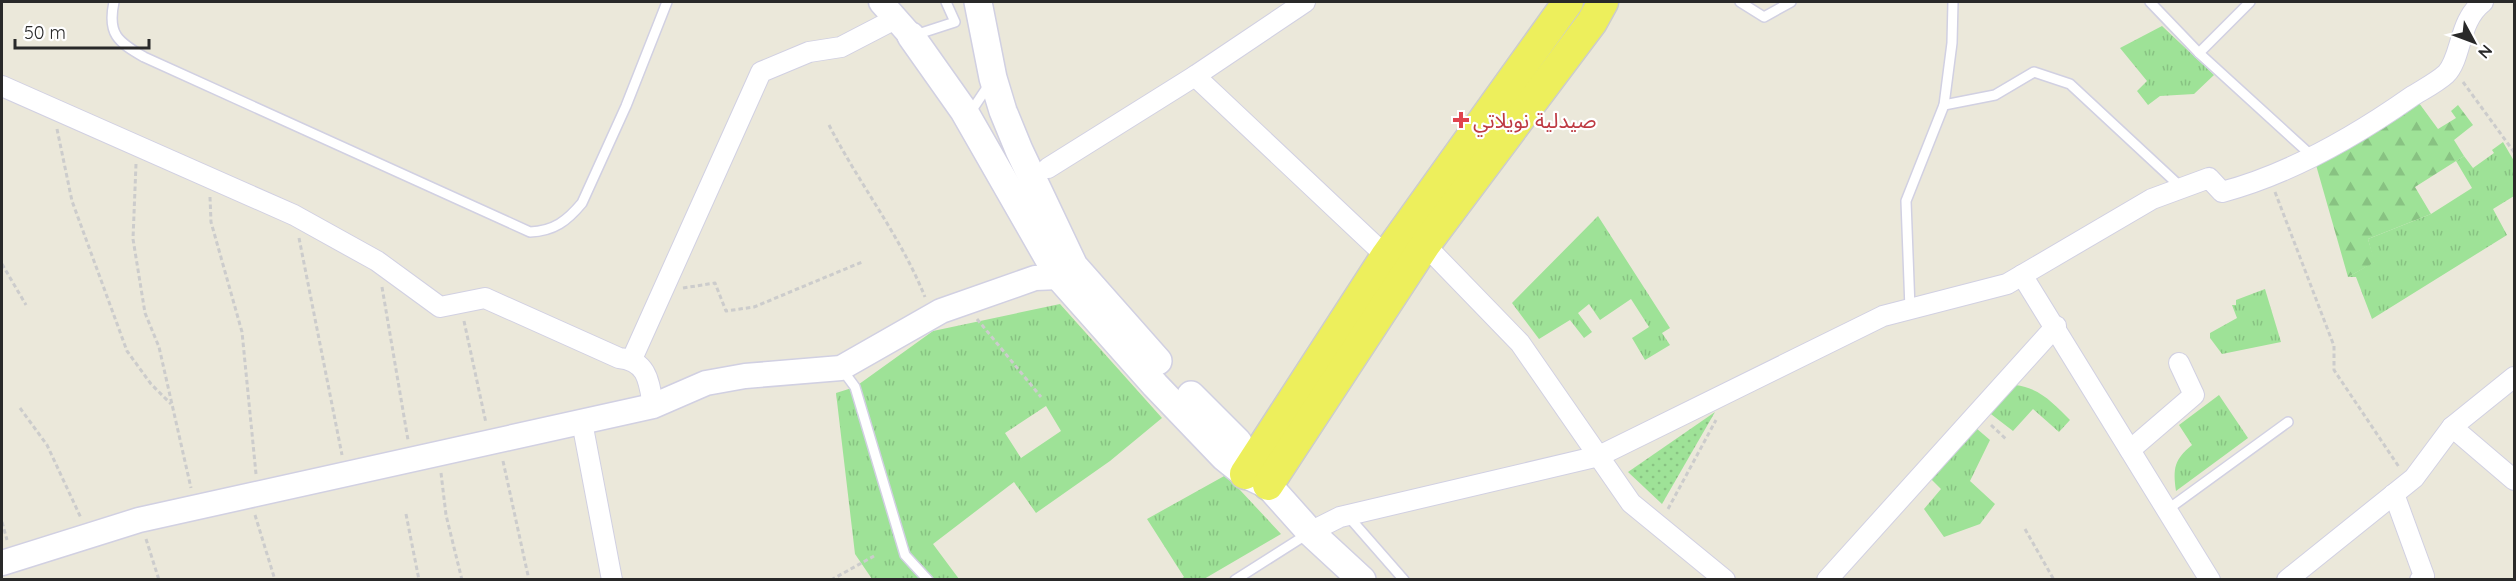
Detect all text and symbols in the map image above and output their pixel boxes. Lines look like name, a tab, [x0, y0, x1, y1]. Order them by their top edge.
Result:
scale bar	[15, 12, 148, 50]
north arrow	[2444, 12, 2504, 72]
text: 50 m	[24, 21, 66, 44]
text: N	[2474, 41, 2497, 63]
place label: صيدلية نويلاتي	[1473, 107, 1596, 137]
marker: صيدلية نويلاتي	[1454, 113, 1468, 127]

